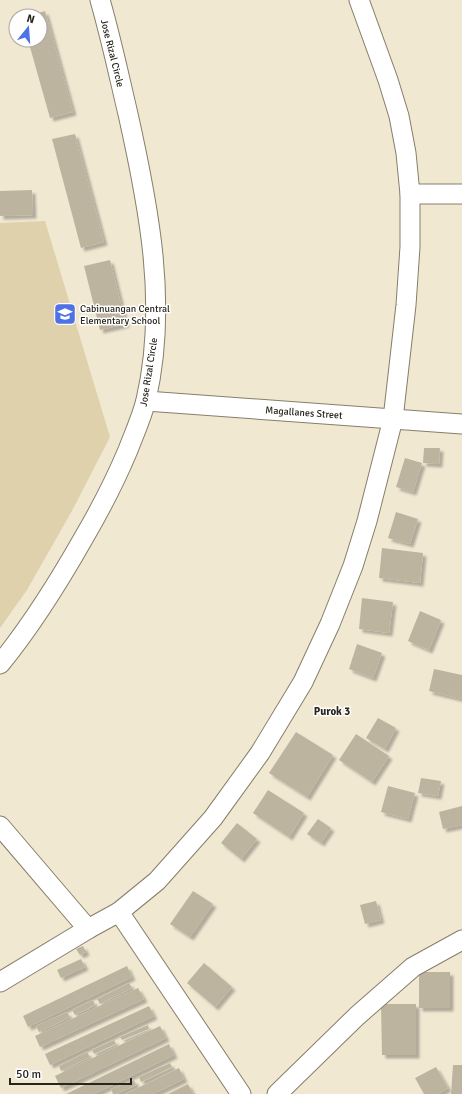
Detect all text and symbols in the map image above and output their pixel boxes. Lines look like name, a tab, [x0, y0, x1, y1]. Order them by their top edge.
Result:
north arrow	[8, 8, 48, 48]
text: N	[25, 12, 36, 26]
street label: Jose Rizal Circle	[98, 18, 126, 88]
school or university icon: Cabinuangan Central Elementary School	[52, 301, 78, 327]
place label: Cabinuangan Central Elementary School	[80, 303, 170, 327]
street label: Jose Rizal Circle	[138, 337, 160, 407]
street label: Magallanes Street	[265, 404, 343, 422]
district label: Purok 3	[314, 705, 350, 718]
scale bar	[10, 1060, 131, 1086]
text: 50 m	[16, 1067, 41, 1082]

